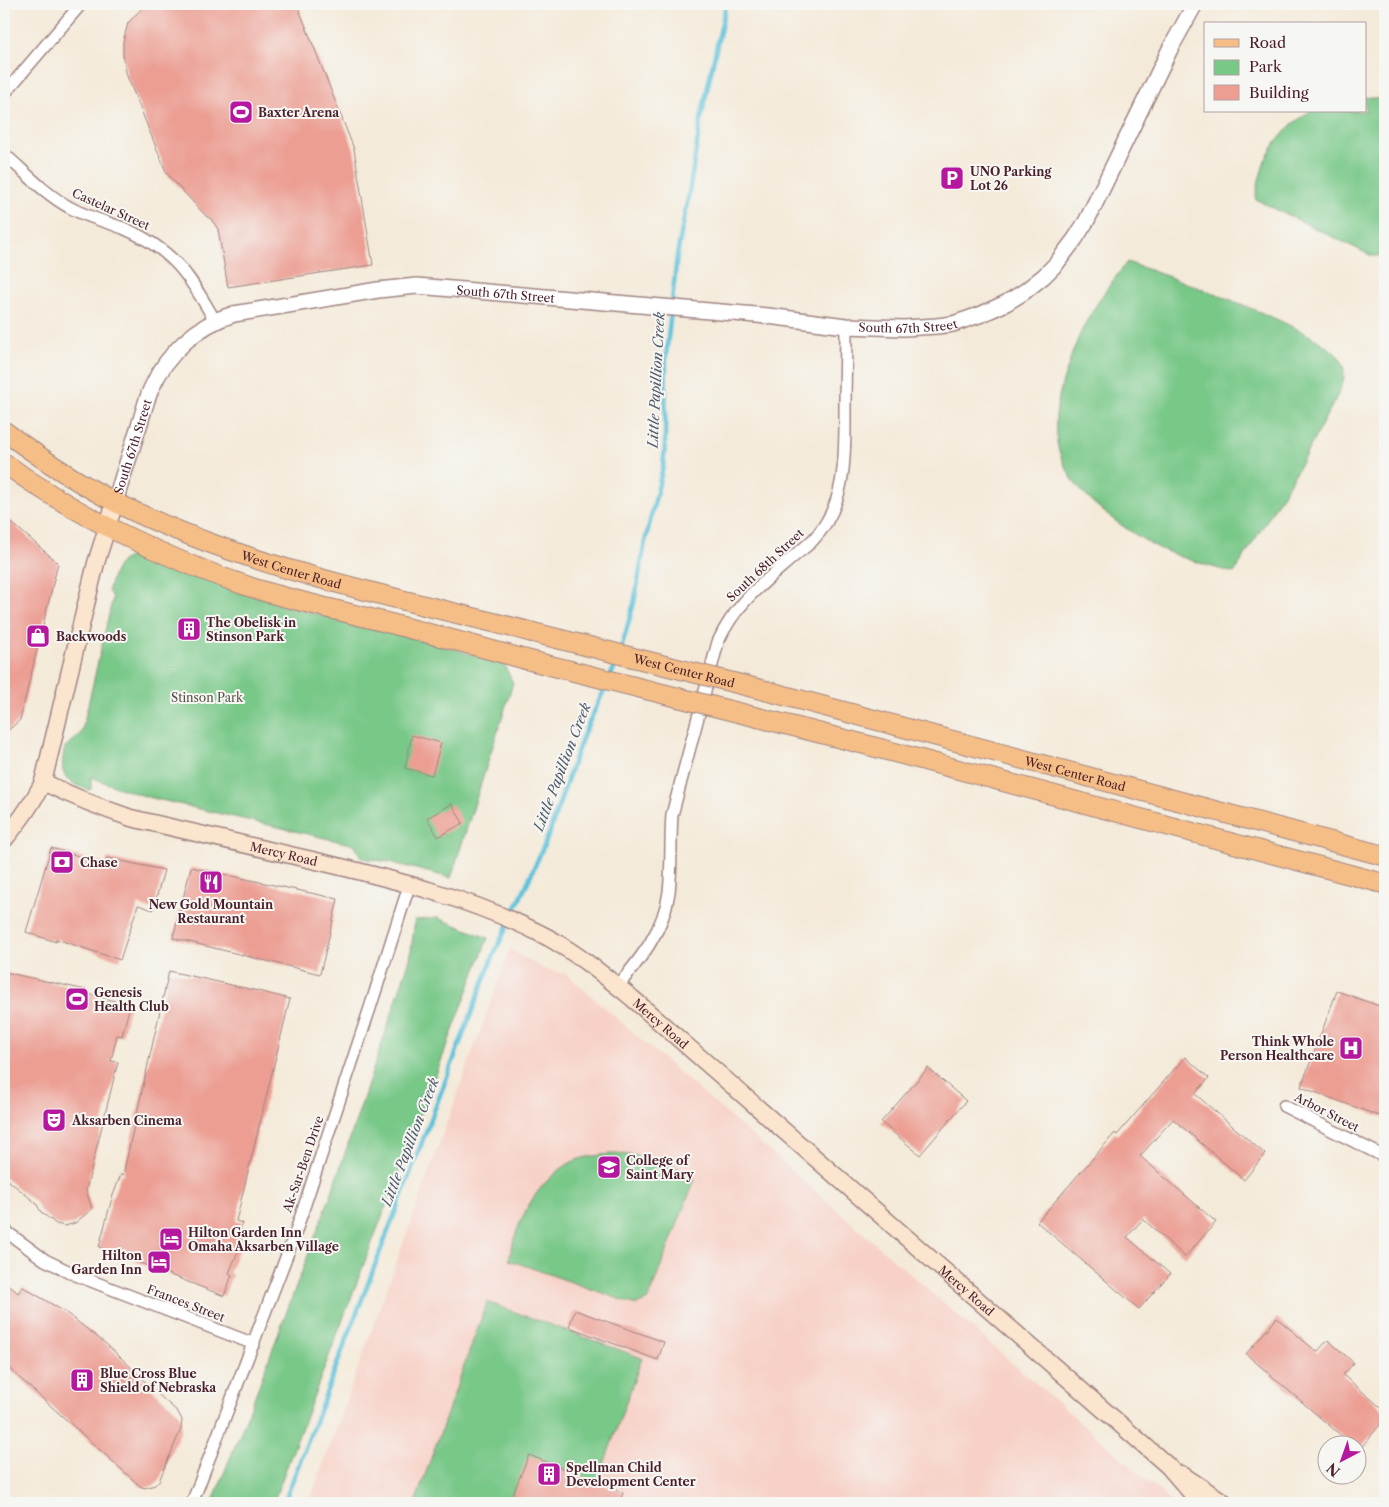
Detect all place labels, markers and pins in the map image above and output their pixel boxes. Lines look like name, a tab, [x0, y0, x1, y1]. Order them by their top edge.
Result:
sports icon: Baxter Arena	[228, 99, 254, 125]
place label: Baxter Arena	[258, 105, 340, 120]
place label: UNO Parking Lot 26	[970, 164, 1053, 193]
parking icon: UNO Parking Lot 26	[939, 165, 965, 191]
place label: The Obelisk in Stinson Park	[206, 615, 297, 644]
building icon: The Obelisk in Stinson Park	[176, 616, 202, 642]
shop icon: Backwoods	[25, 623, 51, 649]
place label: Backwoods	[56, 629, 127, 644]
bank icon: Chase	[49, 849, 75, 875]
place label: Chase	[80, 855, 118, 870]
restaurant icon: New Gold Mountain Restaurant	[198, 869, 224, 895]
place label: New Gold Mountain Restaurant	[149, 897, 274, 926]
place label: Genesis Health Club	[94, 985, 169, 1014]
sports icon: Genesis Health Club	[64, 986, 90, 1012]
place label: Think Whole Person Healthcare	[1220, 1034, 1334, 1063]
hospital icon: Think Whole Person Healthcare	[1338, 1035, 1364, 1061]
theatre icon: Aksarben Cinema	[41, 1107, 67, 1133]
place label: Aksarben Cinema	[71, 1113, 183, 1128]
place label: College of Saint Mary	[626, 1153, 694, 1182]
school or university icon: College of Saint Mary	[596, 1154, 622, 1180]
place label: Hilton Garden Inn Omaha Aksarben Village	[188, 1225, 339, 1254]
hotel icon: Hilton Garden Inn Omaha Aksarben Village	[158, 1226, 184, 1252]
place label: Hilton Garden Inn	[71, 1248, 143, 1277]
hotel icon: Hilton Garden Inn	[146, 1249, 172, 1275]
place label: Blue Cross Blue Shield of Nebraska	[100, 1366, 217, 1395]
building icon: Blue Cross Blue Shield of Nebraska	[69, 1367, 95, 1393]
place label: Spellman Child Development Center	[566, 1460, 696, 1489]
building icon: Spellman Child Development Center	[536, 1461, 562, 1487]

